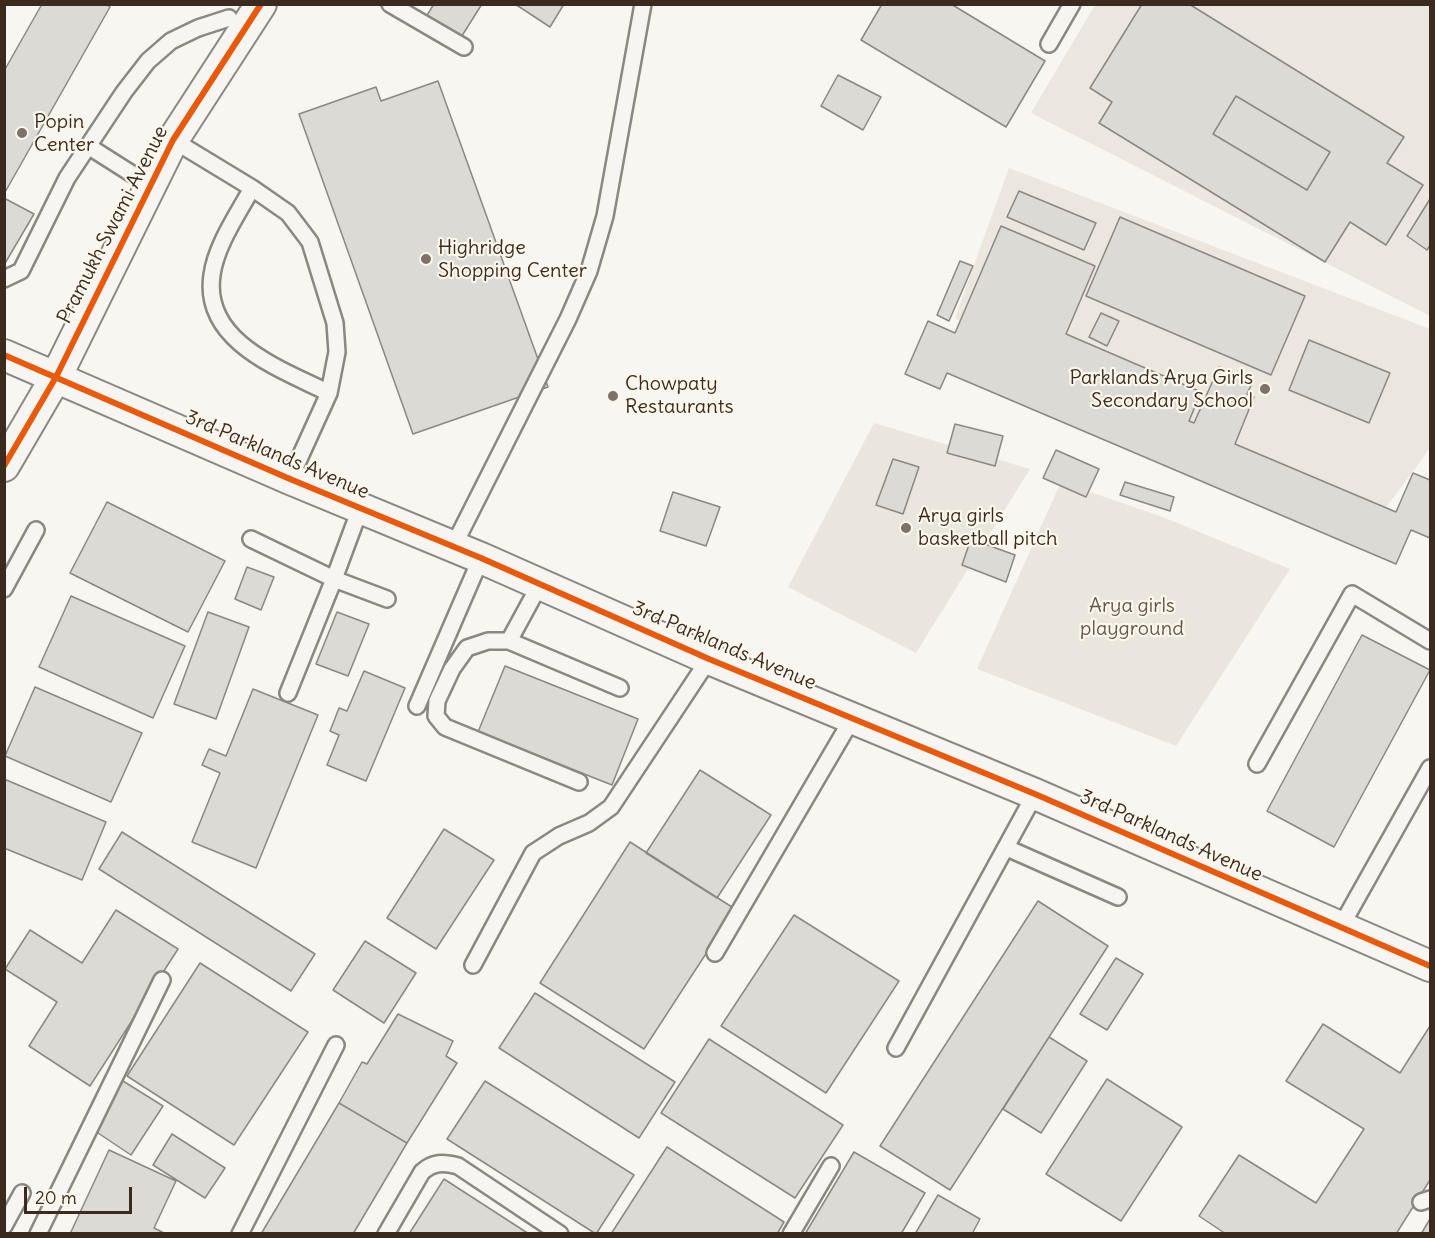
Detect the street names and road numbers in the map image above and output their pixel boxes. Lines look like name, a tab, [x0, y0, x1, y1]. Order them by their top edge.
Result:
street label: Pramukh Swami Avenue	[53, 122, 173, 328]
street label: 3rd Parklands Avenue	[182, 405, 372, 505]
street label: 3rd Parklands Avenue	[629, 596, 819, 696]
street label: 3rd Parklands Avenue	[1076, 785, 1266, 887]

